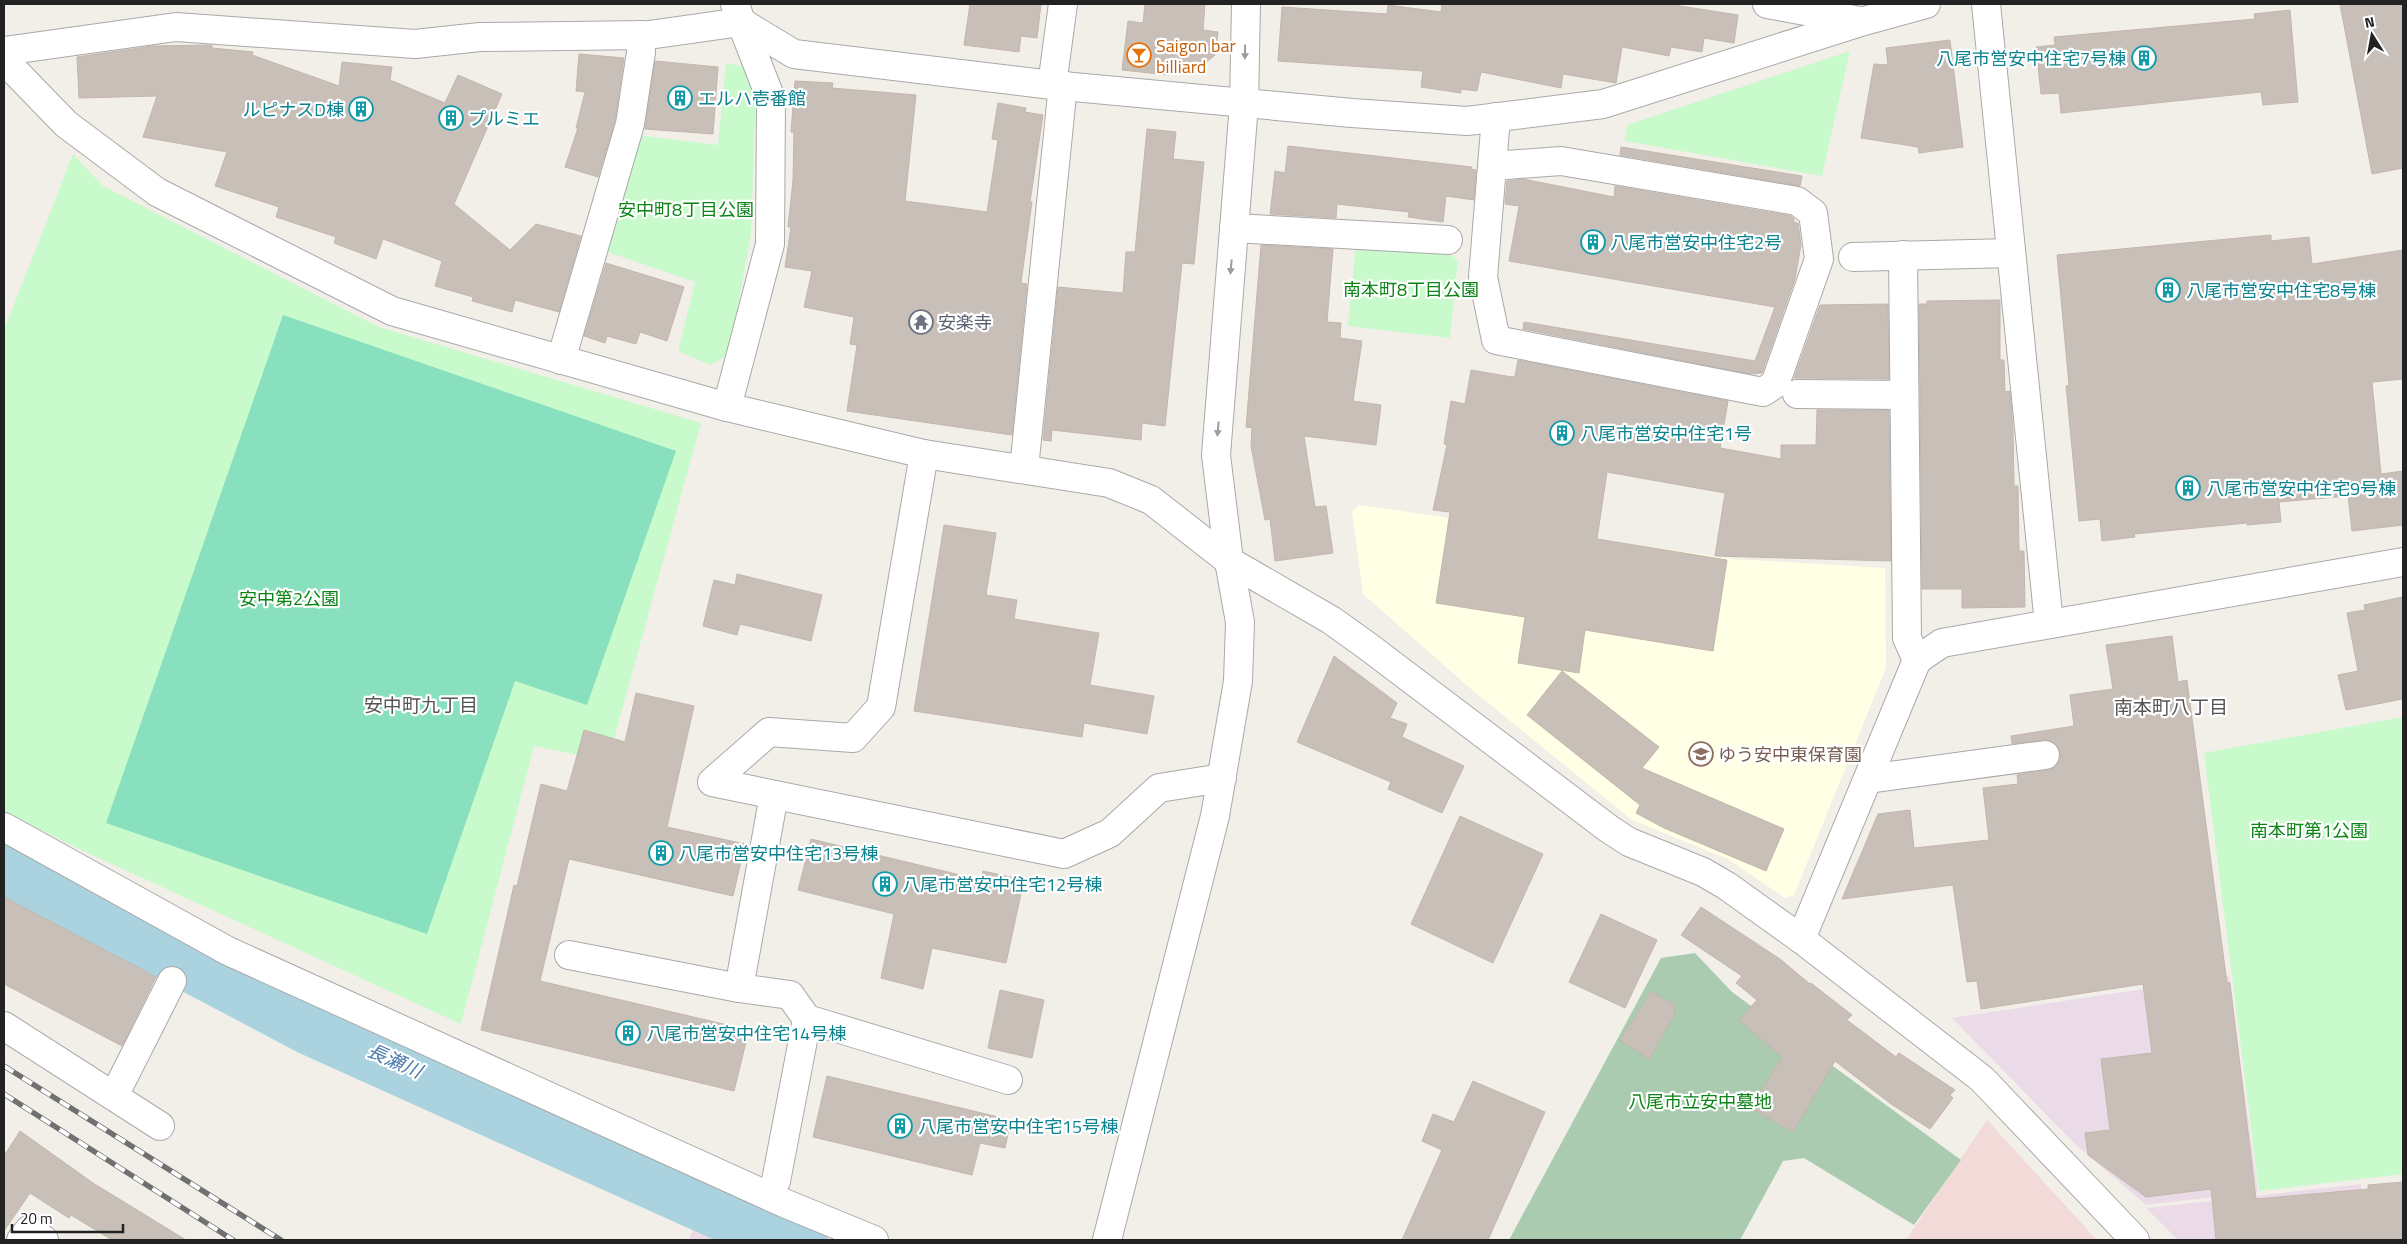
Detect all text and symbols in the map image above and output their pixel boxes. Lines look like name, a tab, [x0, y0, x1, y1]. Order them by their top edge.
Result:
north arrow	[2347, 10, 2397, 60]
text: N	[2363, 11, 2376, 33]
place label: Saigon bar billiard	[1156, 32, 1236, 80]
bar icon: Saigon bar billiard	[1126, 42, 1152, 68]
one-way arrow	[1241, 45, 1249, 61]
place label: 八尾市営安中住宅7号棟	[1936, 45, 2126, 72]
building icon: 八尾市営安中住宅7号棟	[2131, 45, 2157, 71]
building icon: エルハ壱番館	[667, 85, 693, 111]
place label: エルハ壱番館	[698, 85, 806, 112]
place label: ルピナスD棟	[242, 96, 344, 123]
building icon: ルピナスD棟	[348, 96, 374, 122]
building icon: プルミエ	[438, 105, 464, 131]
place label: プルミエ	[468, 105, 540, 132]
park label: 安中町8丁目公園	[618, 196, 754, 223]
building icon: 八尾市営安中住宅2号	[1580, 229, 1606, 255]
place label: 八尾市営安中住宅2号	[1610, 229, 1782, 256]
one-way arrow	[1227, 259, 1235, 275]
park label: 南本町8丁目公園	[1343, 276, 1479, 303]
building icon: 八尾市営安中住宅8号棟	[2155, 277, 2181, 303]
place label: 八尾市営安中住宅8号棟	[2186, 277, 2376, 304]
temple icon: 安楽寺	[908, 309, 934, 335]
place label: 安楽寺	[938, 309, 992, 336]
building icon: 八尾市営安中住宅1号	[1549, 420, 1575, 446]
place label: 八尾市営安中住宅1号	[1580, 420, 1752, 447]
one-way arrow	[1214, 421, 1222, 437]
building icon: 八尾市営安中住宅9号棟	[2175, 475, 2201, 501]
place label: 八尾市営安中住宅9号棟	[2206, 475, 2396, 502]
park label: 安中第2公園	[239, 585, 339, 612]
district label: 安中町九丁目	[364, 690, 478, 719]
district label: 南本町八丁目	[2114, 692, 2228, 721]
school or university icon: ゆう安中東保育園	[1688, 741, 1714, 767]
place label: ゆう安中東保育園	[1718, 741, 1862, 768]
park label: 南本町第1公園	[2250, 817, 2368, 844]
building icon: 八尾市営安中住宅13号棟	[648, 840, 674, 866]
place label: 八尾市営安中住宅13号棟	[678, 840, 878, 867]
building icon: 八尾市営安中住宅12号棟	[872, 871, 898, 897]
place label: 八尾市営安中住宅12号棟	[902, 871, 1102, 898]
building icon: 八尾市営安中住宅14号棟	[615, 1020, 641, 1046]
place label: 八尾市営安中住宅14号棟	[646, 1020, 846, 1047]
water label: 長瀬川	[363, 1035, 429, 1086]
park label: 八尾市立安中墓地	[1628, 1088, 1772, 1115]
building icon: 八尾市営安中住宅15号棟	[887, 1113, 913, 1139]
place label: 八尾市営安中住宅15号棟	[918, 1113, 1118, 1140]
scale bar	[12, 1202, 124, 1234]
text: 20 m	[20, 1207, 53, 1230]

